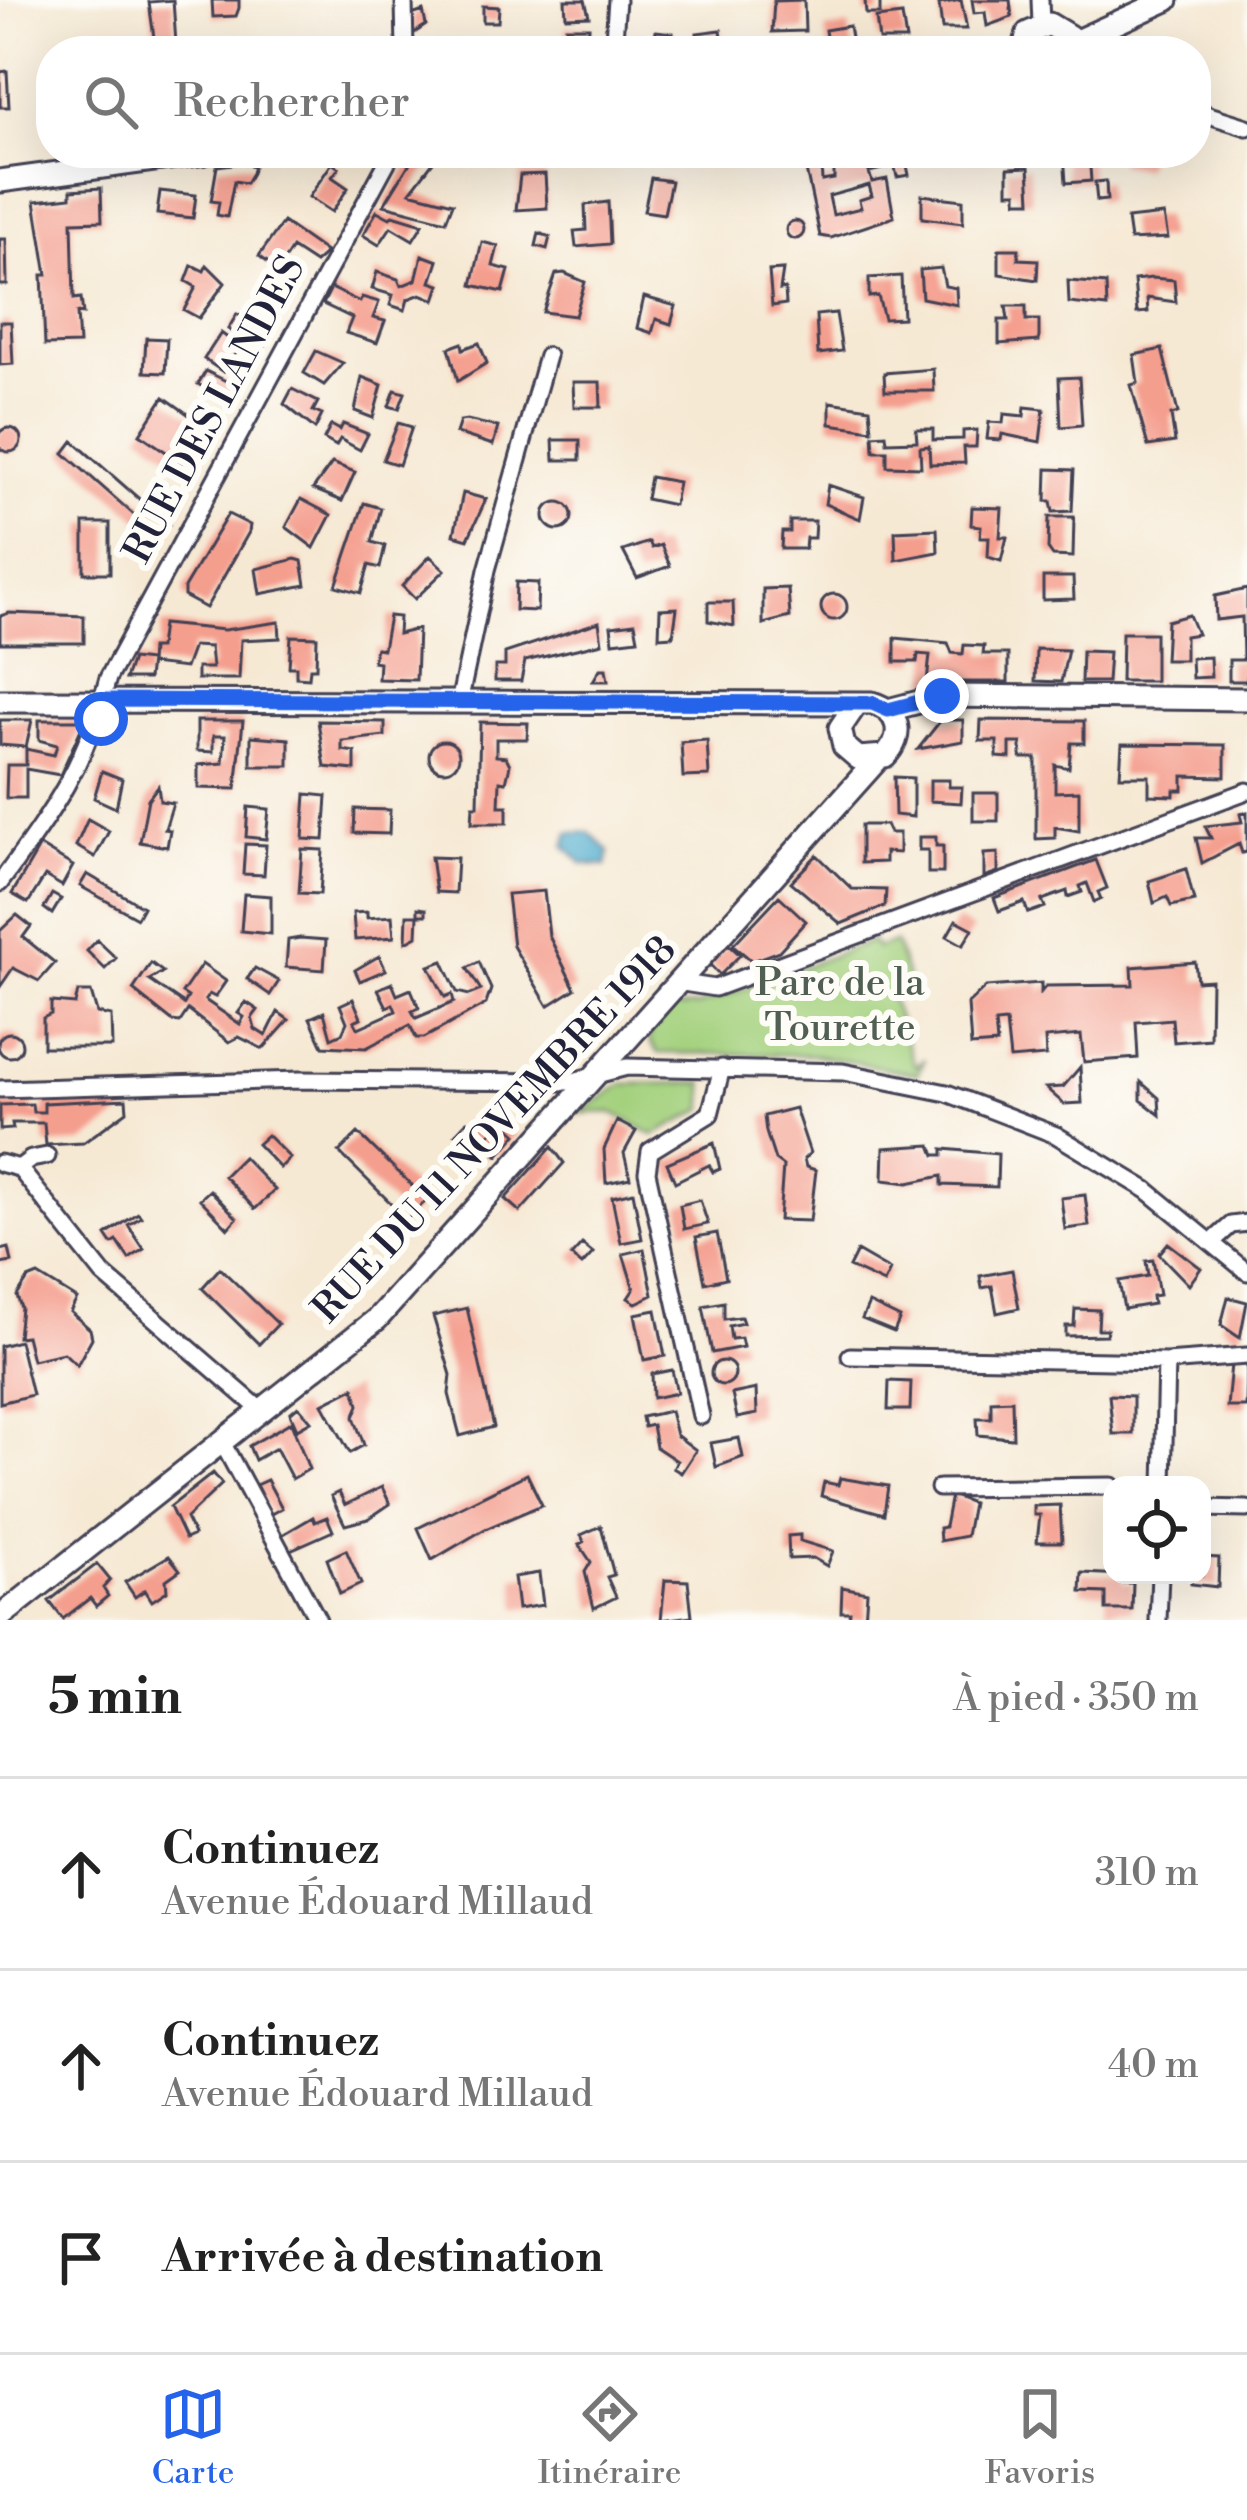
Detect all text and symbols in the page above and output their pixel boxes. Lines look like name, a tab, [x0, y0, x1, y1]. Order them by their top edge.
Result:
search box	[36, 36, 1211, 168]
icon: search	[78, 69, 144, 135]
text: Rechercher	[174, 74, 410, 131]
street label: RUE DES LANDES	[113, 248, 317, 572]
route end	[915, 669, 969, 723]
route start	[74, 692, 128, 746]
street label: RUE DU 11 NOVEMBRE 1918	[303, 926, 687, 1334]
park label: Parc de la Tourette	[755, 959, 925, 1053]
map controls	[1103, 1476, 1211, 1584]
button: locate	[1103, 1476, 1211, 1584]
text: 5 min	[48, 1666, 182, 1730]
text: À pied · 350 m	[953, 1674, 1199, 1723]
text: Continuez	[162, 1821, 379, 1878]
icon: ahead	[48, 1841, 114, 1907]
text: 310 m	[1095, 1849, 1199, 1898]
text: Avenue Édouard Millaud	[162, 1878, 593, 1927]
text: Continuez	[162, 2013, 379, 2070]
icon: ahead	[48, 2033, 114, 2099]
text: 40 m	[1108, 2041, 1199, 2090]
text: Avenue Édouard Millaud	[162, 2070, 593, 2119]
icon: arrive	[48, 2225, 114, 2291]
text: Arrivée à destination	[162, 2229, 603, 2286]
tab: Carte	[152, 2381, 234, 2494]
tab: Itinéraire	[538, 2381, 681, 2494]
tab: Favoris	[985, 2381, 1095, 2494]

